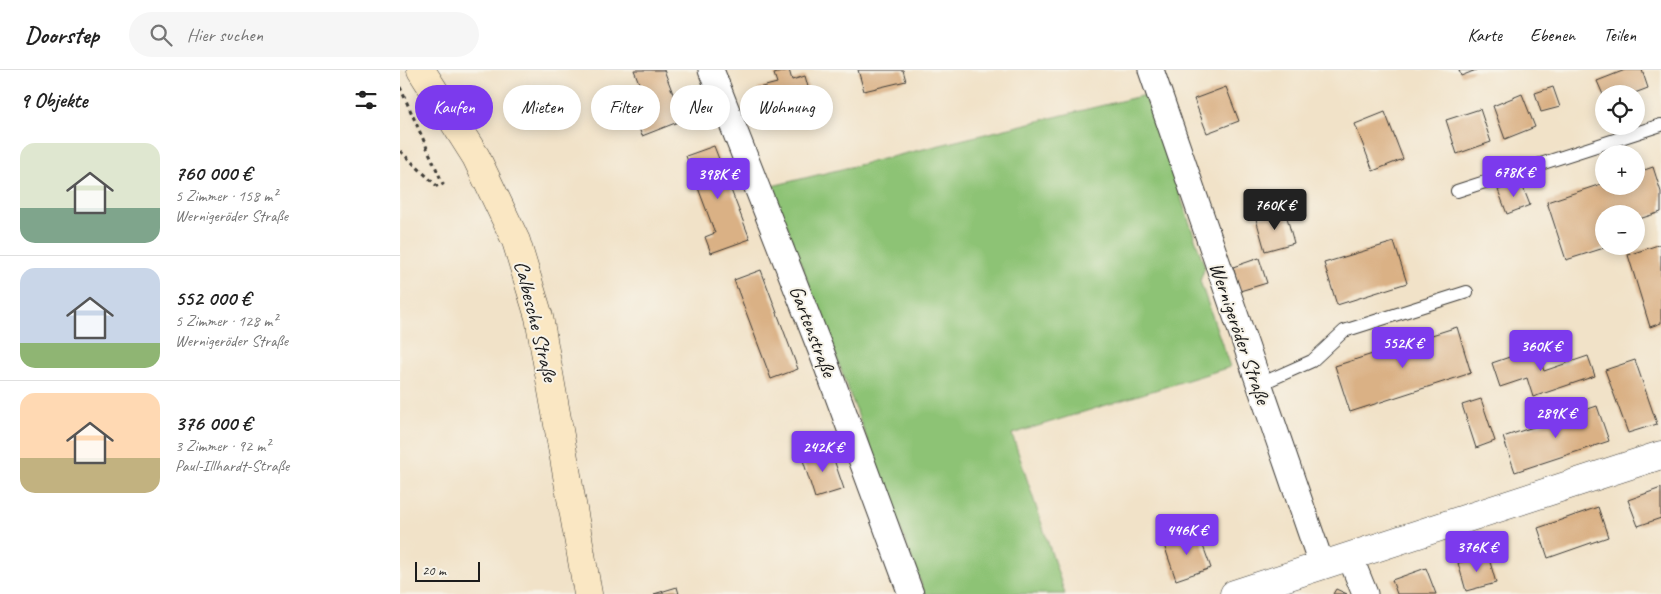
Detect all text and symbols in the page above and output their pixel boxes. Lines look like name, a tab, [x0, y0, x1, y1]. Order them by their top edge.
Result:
search box	[129, 12, 479, 57]
text: Doorstep	[25, 20, 99, 50]
icon: search	[147, 21, 175, 49]
text: Hier suchen	[187, 23, 263, 47]
text: Karte	[1467, 24, 1502, 46]
text: Ebenen	[1530, 24, 1575, 46]
text: Teilen	[1603, 24, 1636, 46]
chip: Kaufen	[415, 85, 493, 130]
chip: Mieten	[503, 85, 581, 130]
chip: Filter	[591, 85, 660, 130]
chip: Neu	[670, 85, 730, 130]
chip: Wohnung	[740, 85, 833, 130]
map controls	[1595, 85, 1645, 255]
button: locate	[1595, 85, 1645, 135]
icon: filters	[352, 86, 380, 114]
text: 9 Objekte	[20, 87, 88, 113]
button: +	[1595, 145, 1645, 195]
pin: 678K €	[1473, 156, 1555, 198]
pin: 398K €	[677, 158, 759, 200]
text: 760 000 €	[175, 160, 252, 186]
text: 678K €	[1493, 162, 1535, 182]
icon: home	[60, 163, 120, 223]
text: 398K €	[698, 164, 738, 184]
text: 5 Zimmer · 158 m²	[175, 186, 277, 206]
pin: 760K €	[1234, 189, 1316, 231]
text: 760K €	[1254, 195, 1296, 215]
button: −	[1595, 205, 1645, 255]
text: Wernigeröder Straße	[175, 206, 288, 226]
street label: Calbesche Straße	[508, 258, 564, 386]
street label: Wernigeröder Straße	[1204, 259, 1277, 409]
street label: Gartenstraße	[784, 282, 843, 382]
text: 552 000 €	[175, 285, 251, 311]
icon: home	[60, 288, 120, 348]
text: 5 Zimmer · 128 m²	[175, 311, 277, 331]
pin: 552K €	[1362, 326, 1444, 369]
pin: 360K €	[1500, 330, 1582, 372]
text: Wernigeröder Straße	[175, 331, 288, 351]
text: 552K €	[1383, 333, 1423, 353]
text: 360K €	[1520, 336, 1562, 356]
pin: 289K €	[1515, 396, 1597, 439]
text: 289K €	[1536, 403, 1576, 423]
text: 376 000 €	[175, 410, 252, 436]
icon: home	[60, 413, 120, 473]
pin: 242K €	[782, 430, 864, 473]
text: 3 Zimmer · 92 m²	[175, 436, 270, 456]
text: 242K €	[803, 437, 843, 457]
text: Paul-Illhardt-Straße	[175, 456, 289, 476]
pin: 446K €	[1146, 514, 1228, 556]
text: 446K €	[1166, 520, 1208, 540]
pin: 376K €	[1436, 530, 1518, 573]
text: 376K €	[1456, 537, 1498, 557]
scale bar	[415, 559, 480, 582]
text: 20 m	[422, 562, 446, 579]

